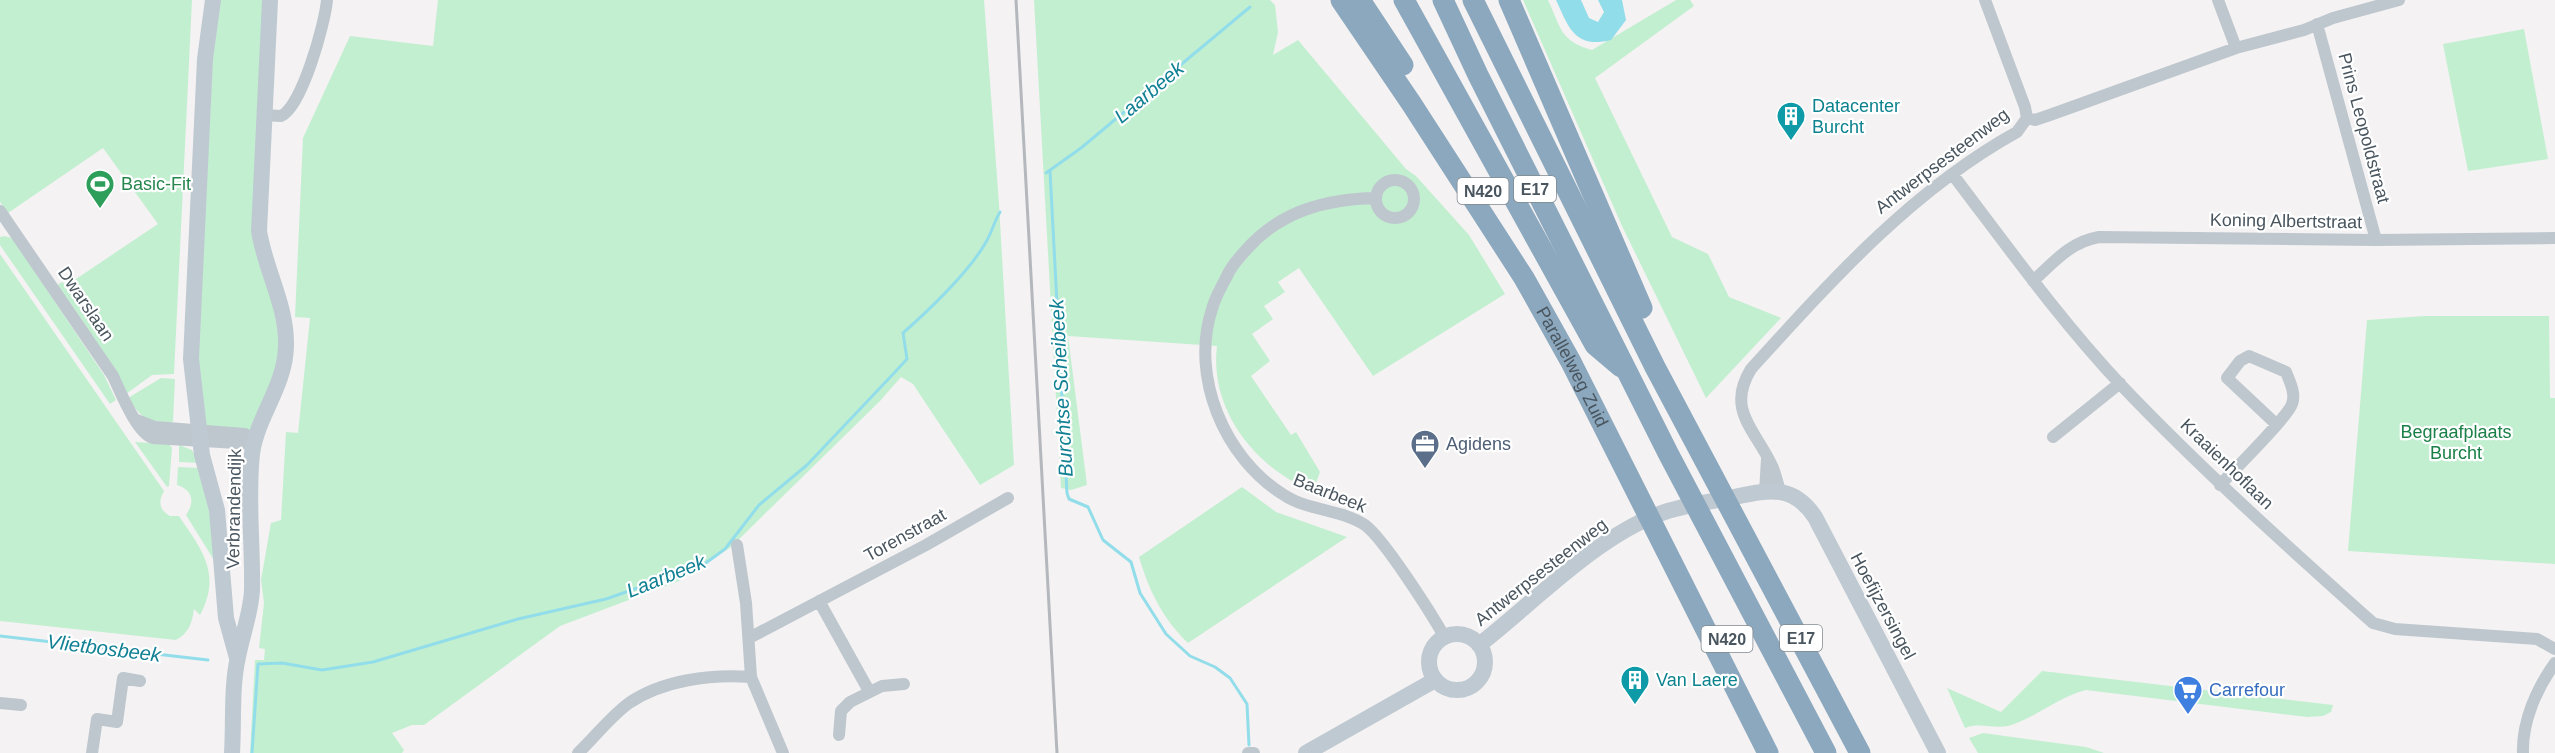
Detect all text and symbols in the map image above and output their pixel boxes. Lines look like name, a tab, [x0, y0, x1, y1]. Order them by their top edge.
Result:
street label: Prins Leopoldstraat	[2334, 51, 2394, 205]
water label: Laarbeek	[1110, 56, 1189, 127]
place label: Datacenter Burcht	[1812, 96, 1900, 137]
building icon: Datacenter Burcht	[1775, 100, 1807, 142]
street label: Antwerpsesteenweg	[1871, 104, 2013, 218]
sports icon: Basic-Fit	[84, 168, 116, 210]
place label: Basic-Fit	[121, 174, 191, 194]
road number: E17	[1514, 176, 1556, 202]
road number: N420	[1458, 178, 1508, 204]
street label: Koning Albertstraat	[2210, 210, 2362, 232]
street label: Dwarslaan	[54, 263, 118, 345]
water label: Burchtse Scheibeek	[1045, 298, 1077, 477]
street label: Parallelweg Zuid	[1532, 303, 1612, 430]
street label: Kraaienhoflaan	[2176, 415, 2278, 513]
park label: Begraafplaats Burcht	[2400, 422, 2512, 463]
office icon: Agidens	[1409, 428, 1441, 470]
place label: Agidens	[1446, 434, 1511, 454]
street label: Verbrandendijk	[223, 448, 245, 569]
street label: Baarbeek	[1291, 469, 1370, 517]
street label: Torenstraat	[861, 504, 949, 566]
street label: Antwerpsesteenweg	[1471, 514, 1611, 630]
street label: Hoefijzersingel	[1846, 549, 1920, 663]
water label: Laarbeek	[623, 550, 710, 602]
road number: E17	[1780, 625, 1822, 651]
road number: N420	[1702, 626, 1752, 652]
water label: Vlietbosbeek	[46, 630, 163, 666]
building icon: Van Laere	[1619, 664, 1651, 706]
place label: Van Laere	[1656, 670, 1738, 690]
supermarket icon: Carrefour	[2172, 674, 2204, 716]
place label: Carrefour	[2209, 680, 2285, 700]

